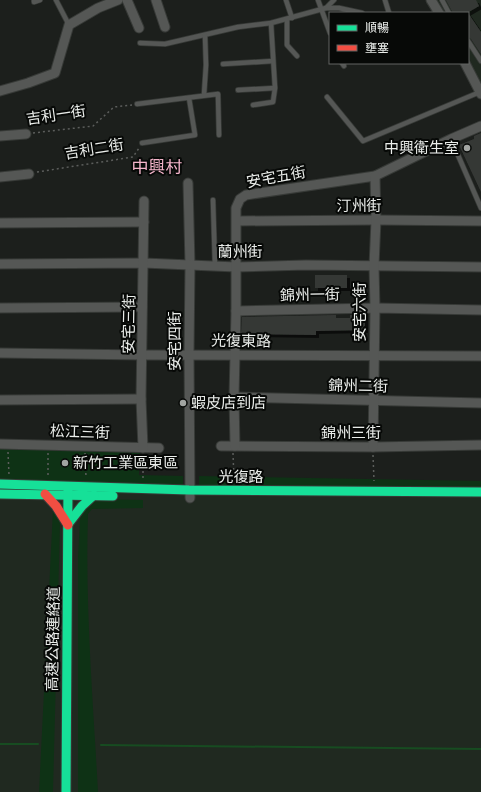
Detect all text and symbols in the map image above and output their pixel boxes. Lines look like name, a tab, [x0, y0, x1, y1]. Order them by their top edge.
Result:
legend	[329, 12, 469, 64]
text: 順暢	[365, 20, 389, 34]
text: 壅塞	[365, 40, 389, 54]
street label: 吉利一街	[25, 101, 87, 127]
street label: 吉利二街	[63, 134, 125, 162]
place label: 中興衛生室	[384, 138, 459, 156]
marker: 中興衛生室	[462, 143, 472, 153]
district label: 中興村	[132, 156, 183, 176]
street label: 安宅五街	[245, 162, 307, 190]
street label: 汀州街	[336, 196, 382, 214]
street label: 蘭州街	[217, 242, 263, 260]
street label: 安宅六街	[350, 282, 368, 342]
street label: 錦州一街	[280, 284, 340, 304]
street label: 安宅三街	[118, 294, 138, 354]
street label: 安宅四街	[165, 311, 183, 371]
street label: 光復東路	[211, 330, 271, 350]
street label: 錦州二街	[328, 375, 388, 395]
place label: 蝦皮店到店	[191, 393, 266, 411]
marker: 蝦皮店到店	[178, 398, 188, 408]
street label: 松江三街	[50, 421, 110, 441]
street label: 錦州三街	[321, 423, 381, 441]
place label: 新竹工業區東區	[73, 453, 178, 471]
marker: 新竹工業區東區	[60, 458, 70, 468]
street label: 光復路	[218, 467, 264, 485]
street label: 高速公路連絡道	[42, 586, 62, 692]

